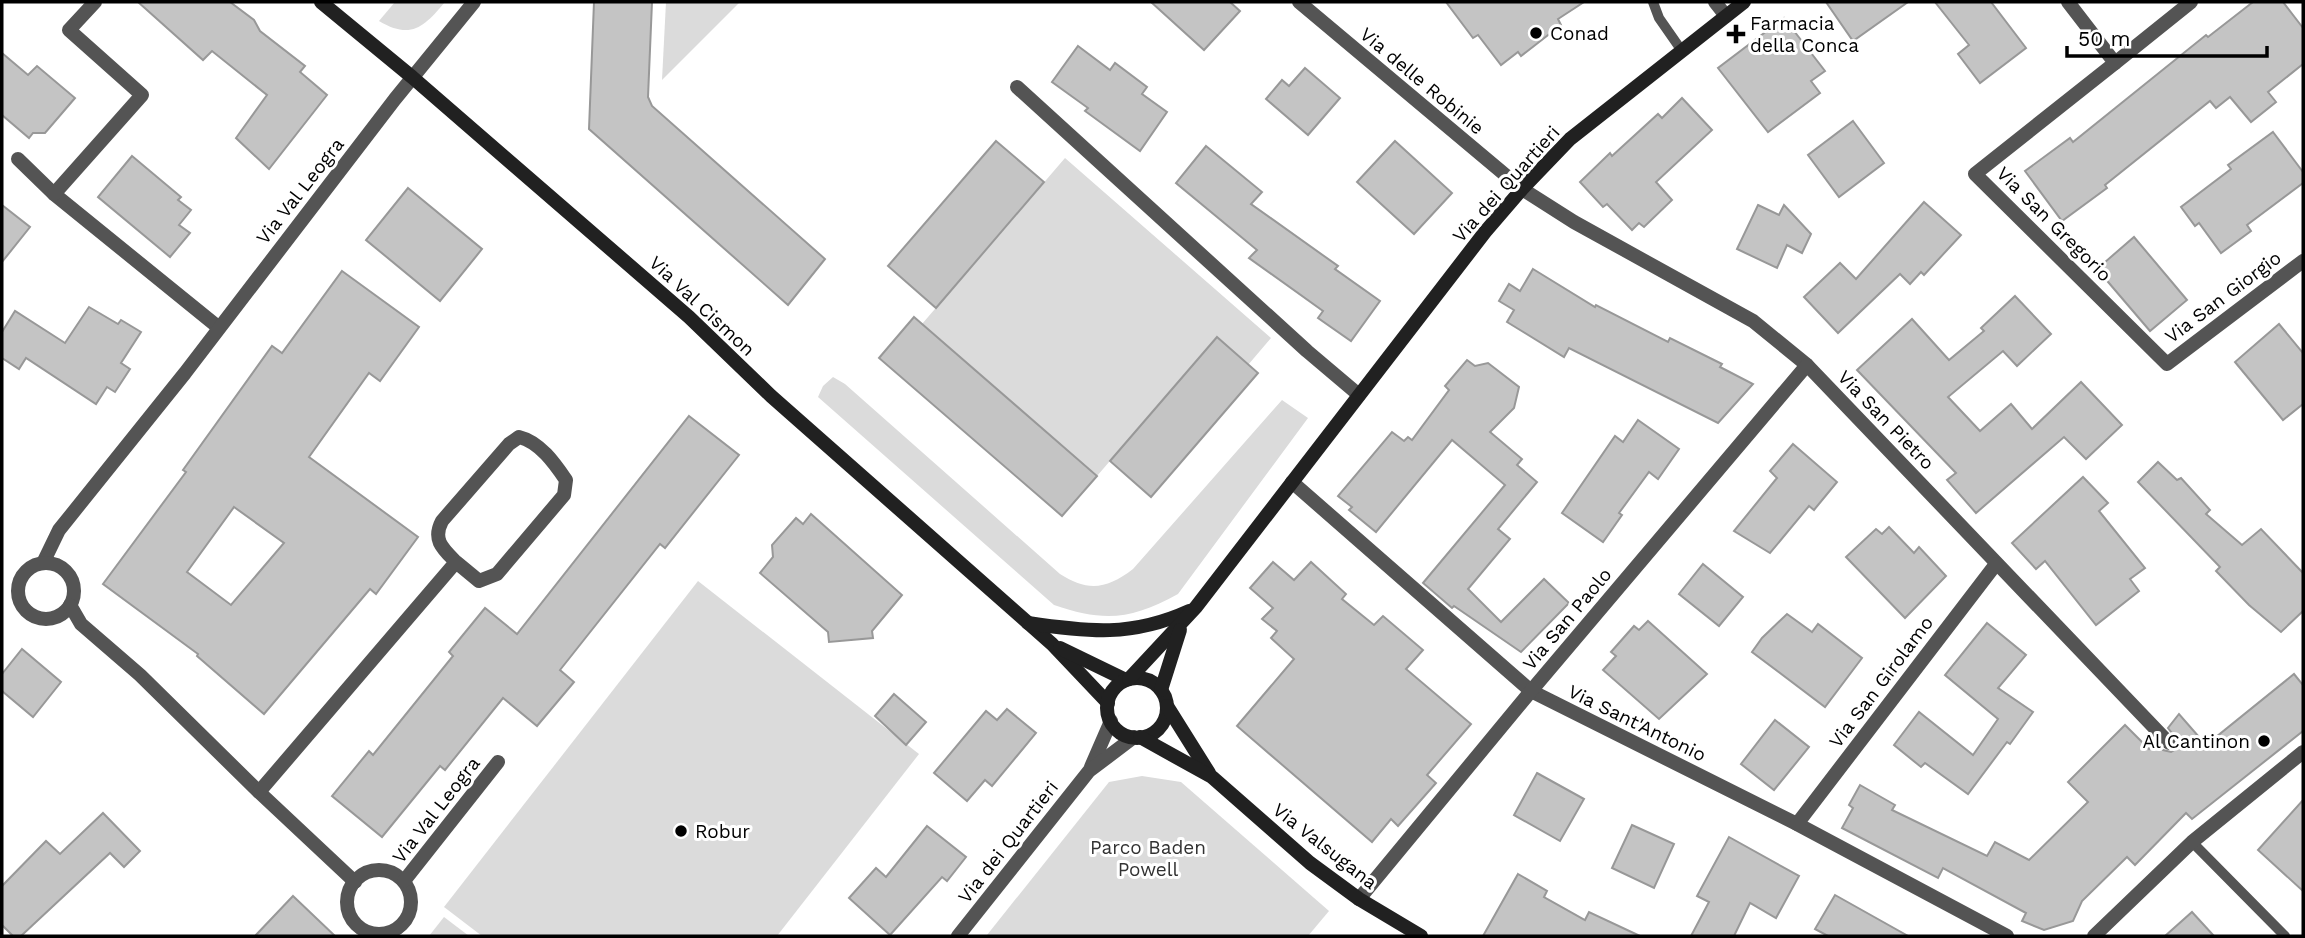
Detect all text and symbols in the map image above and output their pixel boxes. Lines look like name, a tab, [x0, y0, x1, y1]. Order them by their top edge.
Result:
place label: Farmacia della Conca	[1750, 12, 1859, 57]
scale bar	[2067, 14, 2266, 58]
place label: Conad	[1550, 22, 1609, 45]
street label: Via delle Robinie	[1355, 23, 1489, 139]
marker: Conad	[1528, 25, 1544, 41]
marker: Farmacia della Conca	[1728, 26, 1744, 42]
text: 50 m	[2078, 26, 2130, 51]
street label: Via dei Quartieri	[1448, 121, 1564, 247]
street label: Via Val Leogra	[251, 133, 349, 249]
street label: Via San Gregorio	[1992, 162, 2116, 286]
street label: Via San Giorgio	[2160, 246, 2286, 348]
street label: Via Val Cismon	[644, 251, 760, 361]
street label: Via San Pietro	[1833, 366, 1939, 474]
street label: Via San Paolo	[1518, 563, 1616, 675]
street label: Via San Girolamo	[1824, 612, 1938, 752]
street label: Via Sant'Antonio	[1564, 680, 1710, 766]
place label: Al Cantinon	[2142, 730, 2250, 753]
marker: Al Cantinon	[2256, 733, 2272, 749]
street label: Via Val Leogra	[387, 752, 485, 868]
street label: Via dei Quartieri	[953, 776, 1063, 908]
street label: Via Valsugana	[1268, 798, 1382, 894]
place label: Robur	[695, 820, 750, 843]
marker: Robur	[673, 823, 689, 839]
park label: Parco Baden Powell	[1090, 836, 1206, 881]

